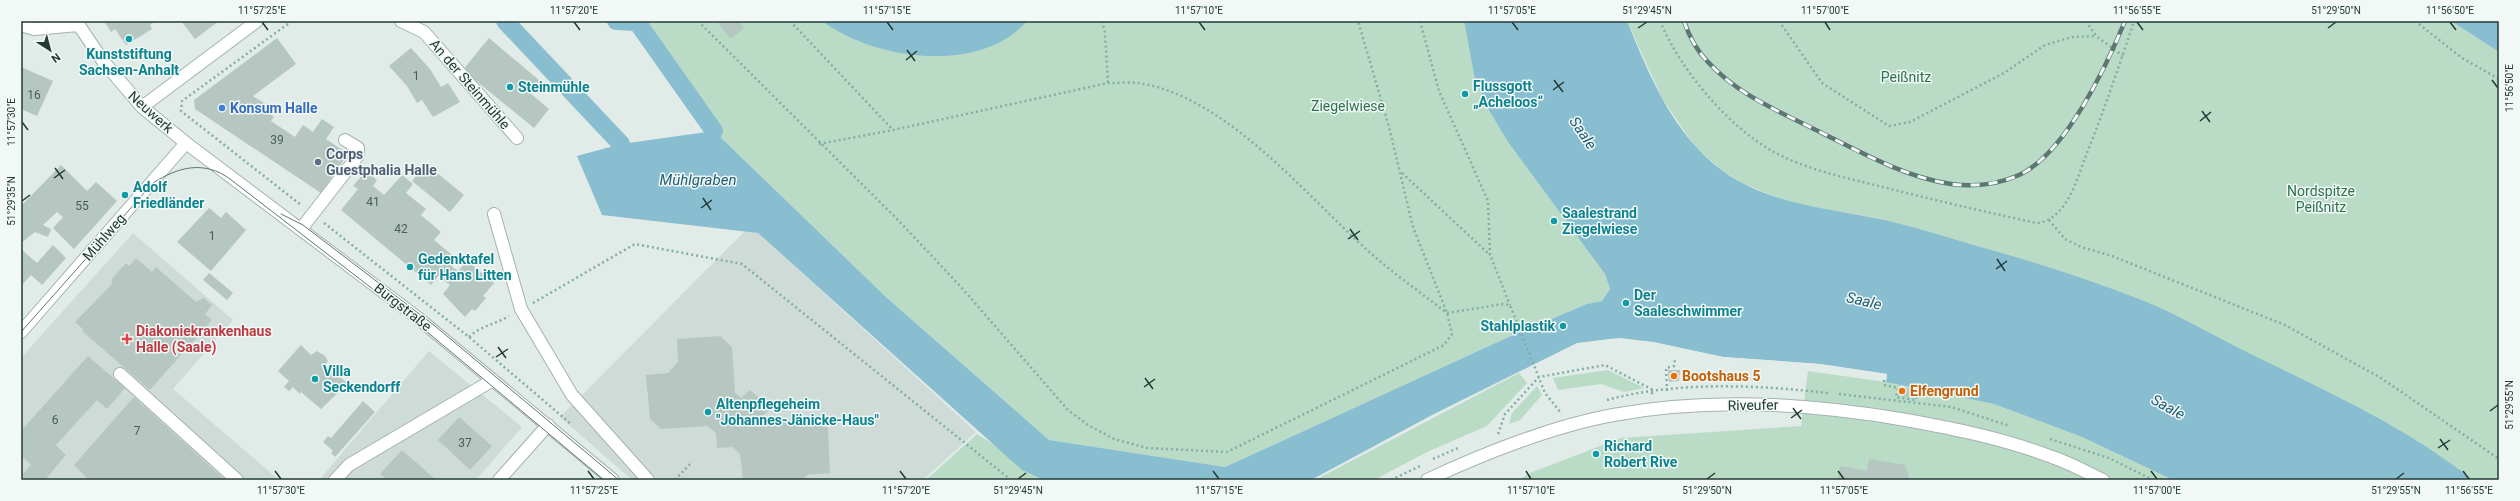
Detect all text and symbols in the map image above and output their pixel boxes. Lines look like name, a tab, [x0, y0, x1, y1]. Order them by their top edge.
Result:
text: 11°57'25"E	[238, 5, 286, 16]
text: 11°57'20"E	[550, 5, 598, 16]
text: 11°57'15"E	[863, 5, 911, 16]
text: 11°57'10"E	[1175, 5, 1223, 16]
text: 11°57'05"E	[1488, 5, 1536, 16]
text: 51°29'45"N	[1622, 5, 1672, 16]
text: 11°57'00"E	[1801, 5, 1849, 16]
text: 11°56'55"E	[2113, 5, 2161, 16]
text: 51°29'50"N	[2311, 5, 2361, 16]
text: 11°56'50"E	[2426, 5, 2474, 16]
north arrow	[30, 30, 70, 70]
marker: Kunststiftung Sachsen-Anhalt	[124, 34, 134, 44]
street label: An der Steinmühle	[427, 36, 513, 132]
place label: Kunststiftung Sachsen-Anhalt	[79, 46, 179, 78]
text: N	[48, 50, 63, 65]
text: 11°56'50"E	[2504, 64, 2515, 112]
house number: 1	[413, 69, 419, 83]
park label: Peißnitz	[1881, 69, 1931, 85]
place label: Flussgott „Acheloos“	[1473, 78, 1543, 110]
place label: Steinmühle	[518, 79, 590, 95]
marker: Steinmühle	[505, 82, 515, 92]
house number: 16	[27, 88, 41, 102]
street label: Neuwerk	[125, 88, 177, 137]
marker: Flussgott „Acheloos“	[1460, 89, 1470, 99]
text: 11°57'30"E	[6, 98, 17, 146]
park label: Ziegelwiese	[1311, 98, 1385, 114]
place label: Konsum Halle	[230, 100, 318, 116]
marker: Konsum Halle	[217, 103, 227, 113]
water label: Saale	[1566, 113, 1601, 153]
house number: 39	[270, 133, 284, 147]
place label: Corps Guestphalia Halle	[326, 146, 437, 178]
marker: Corps Guestphalia Halle	[313, 157, 323, 167]
water label: Mühlgraben	[660, 171, 736, 189]
text: 51°29'35"N	[6, 176, 17, 226]
place label: Adolf Friedländer	[133, 179, 204, 211]
park label: Nordspitze Peißnitz	[2287, 183, 2355, 215]
marker: Adolf Friedländer	[120, 190, 130, 200]
house number: 41	[366, 195, 380, 209]
house number: 55	[75, 199, 89, 213]
place label: Saalestrand Ziegelwiese	[1562, 205, 1638, 237]
street label: Mühlweg	[79, 210, 129, 264]
marker: Saalestrand Ziegelwiese	[1549, 216, 1559, 226]
house number: 42	[394, 222, 408, 236]
house number: 1	[209, 229, 215, 243]
place label: Gedenktafel für Hans Litten	[418, 251, 512, 283]
marker: Gedenktafel für Hans Litten	[405, 262, 415, 272]
street label: Burgstraße	[371, 280, 435, 334]
place label: Der Saaleschwimmer	[1634, 287, 1742, 319]
water label: Saale	[1845, 288, 1884, 314]
marker: Der Saaleschwimmer	[1621, 298, 1631, 308]
place label: Stahlplastik	[1480, 318, 1556, 334]
marker: Stahlplastik	[1558, 321, 1568, 331]
place label: Diakoniekrankenhaus Halle (Saale)	[136, 323, 272, 356]
marker: Diakoniekrankenhaus Halle (Saale)	[121, 333, 133, 345]
place label: Villa Seckendorff	[323, 363, 401, 395]
place label: Bootshaus 5	[1682, 368, 1761, 384]
marker: Bootshaus 5	[1669, 371, 1679, 381]
marker: Villa Seckendorff	[310, 374, 320, 384]
text: 51°29'55"N	[2504, 380, 2515, 430]
place label: Elfengrund	[1910, 383, 1979, 399]
marker: Elfengrund	[1897, 386, 1907, 396]
water label: Saale	[2148, 390, 2188, 424]
place label: Altenpflegeheim "Johannes-Jänicke-Haus"	[716, 396, 879, 428]
street label: Riveufer	[1727, 397, 1779, 413]
marker: Altenpflegeheim "Johannes-Jänicke-Haus"	[703, 407, 713, 417]
house number: 6	[52, 413, 59, 427]
house number: 7	[134, 424, 141, 438]
house number: 37	[458, 436, 472, 450]
place label: Richard Robert Rive	[1604, 438, 1678, 470]
marker: Richard Robert Rive	[1591, 449, 1601, 459]
text: 11°57'30"E	[257, 485, 305, 496]
text: 11°57'25"E	[570, 485, 618, 496]
text: 11°57'20"E	[882, 485, 930, 496]
text: 51°29'45"N	[993, 485, 1043, 496]
text: 11°57'15"E	[1195, 485, 1243, 496]
text: 11°57'10"E	[1507, 485, 1555, 496]
text: 51°29'50"N	[1682, 485, 1732, 496]
text: 11°57'05"E	[1820, 485, 1868, 496]
text: 11°57'00"E	[2133, 485, 2181, 496]
text: 51°29'55"N	[2371, 485, 2421, 496]
text: 11°56'55"E	[2445, 485, 2493, 496]

